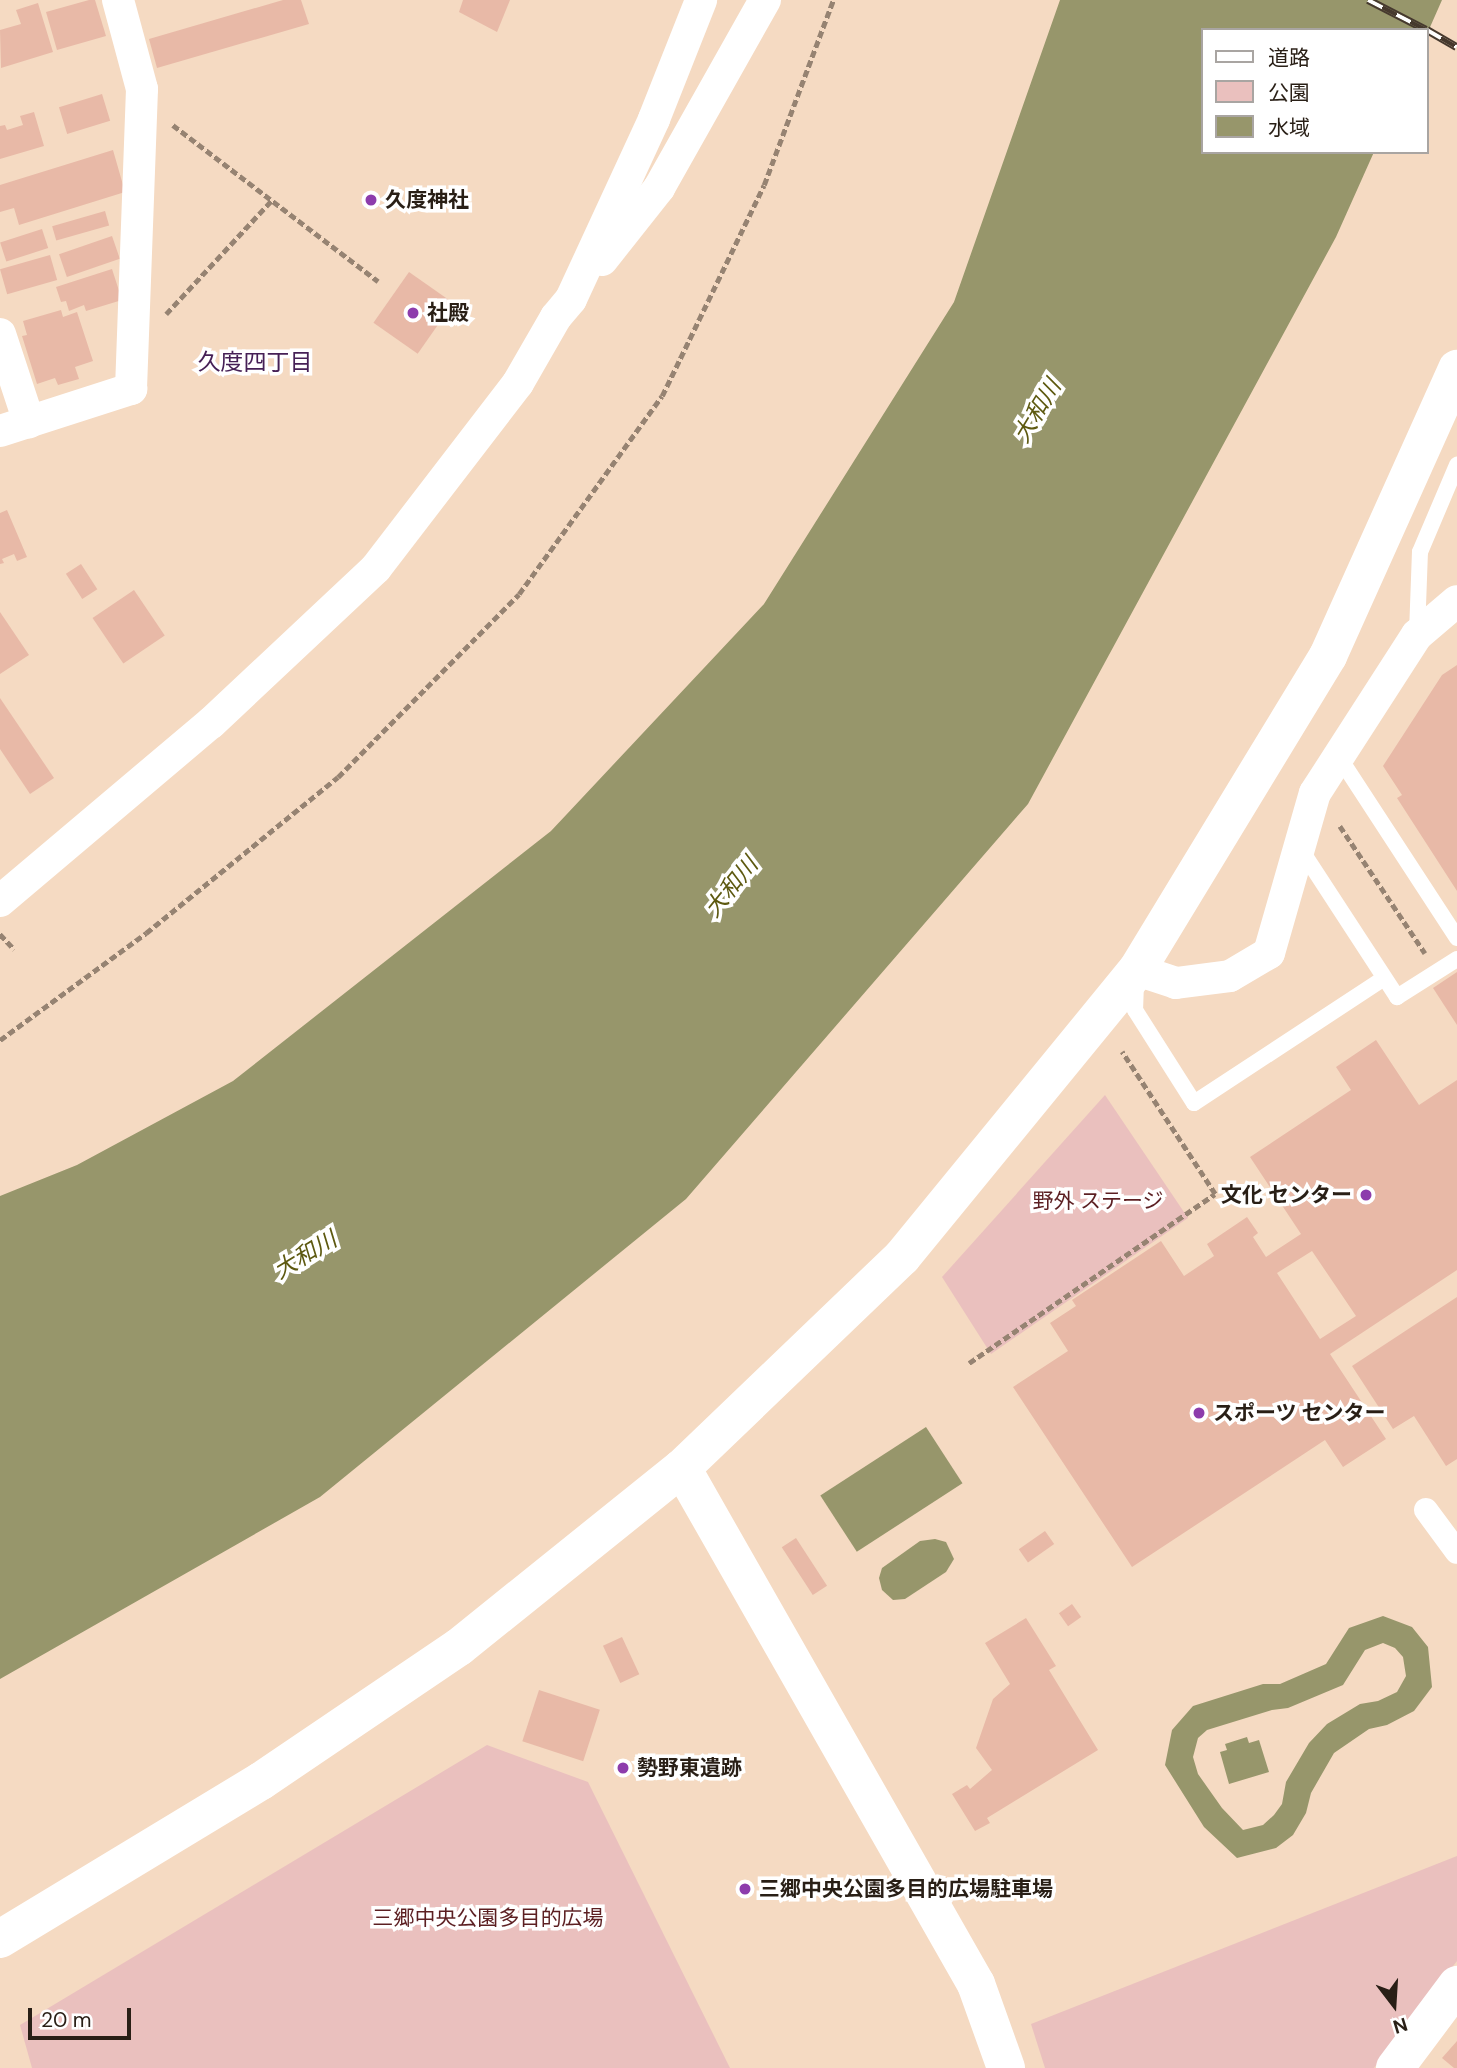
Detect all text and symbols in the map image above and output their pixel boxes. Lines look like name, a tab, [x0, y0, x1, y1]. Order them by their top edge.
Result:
legend	[1202, 28, 1429, 154]
text: 道路	[1268, 44, 1310, 72]
text: 公園	[1268, 79, 1310, 107]
text: 水域	[1268, 114, 1310, 142]
place label: 久度神社	[385, 187, 469, 213]
marker: 久度神社	[363, 192, 379, 208]
place label: 社殿	[427, 300, 469, 326]
marker: 社殿	[405, 305, 421, 321]
district label: 久度四丁目	[198, 348, 312, 376]
water label: 大和川	[1007, 374, 1067, 448]
water label: 大和川	[699, 852, 763, 922]
place label: 文化 センター	[1221, 1182, 1352, 1208]
marker: 文化 センター	[1358, 1187, 1374, 1203]
park label: 野外 ステージ	[1032, 1188, 1164, 1214]
water label: 大和川	[268, 1225, 342, 1285]
place label: スポーツ センター	[1213, 1400, 1386, 1426]
marker: スポーツ センター	[1191, 1405, 1207, 1421]
place label: 勢野東遺跡	[637, 1755, 742, 1781]
marker: 勢野東遺跡	[615, 1760, 631, 1776]
place label: 三郷中央公園多目的広場駐車場	[759, 1876, 1053, 1902]
marker: 三郷中央公園多目的広場駐車場	[737, 1881, 753, 1897]
park label: 三郷中央公園多目的広場	[373, 1905, 603, 1931]
north arrow	[1359, 1970, 1429, 2040]
scale bar	[32, 1994, 135, 2038]
text: 20 m	[41, 2006, 92, 2034]
text: N	[1390, 2012, 1411, 2040]

